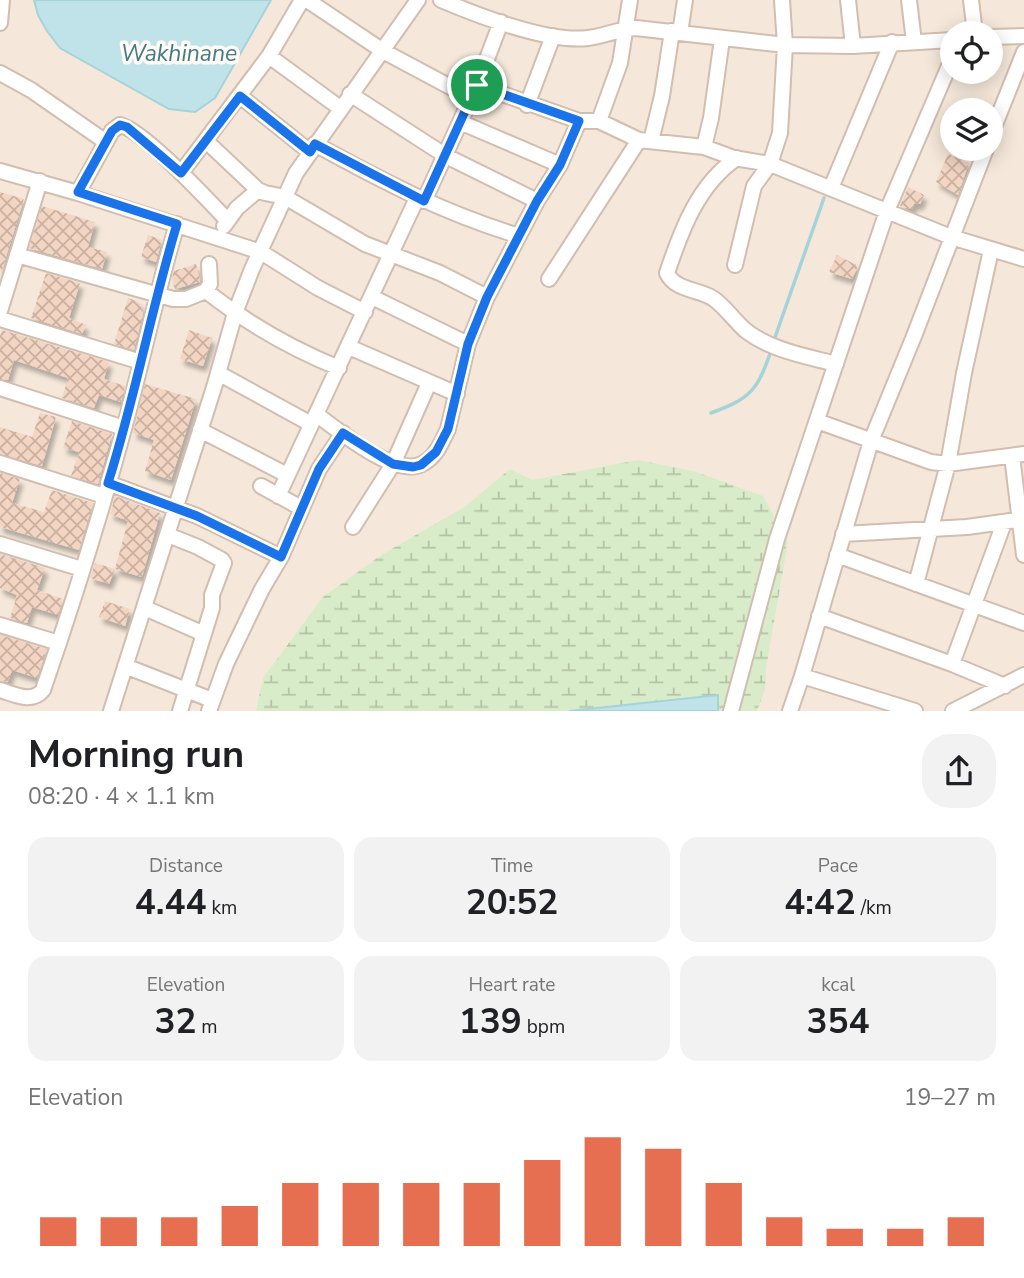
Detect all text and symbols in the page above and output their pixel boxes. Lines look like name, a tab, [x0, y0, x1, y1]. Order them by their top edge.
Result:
map controls	[940, 21, 1003, 161]
button: locate	[940, 21, 1003, 84]
water label: Wakhinane	[121, 38, 237, 69]
pin	[447, 55, 507, 115]
icon: arrive	[458, 66, 496, 104]
button: layers	[940, 98, 1003, 161]
text: Morning run	[28, 729, 244, 780]
button: share	[922, 734, 996, 808]
text: 08:20 · 4 × 1.1 km	[28, 781, 215, 812]
text: Distance	[149, 853, 223, 879]
text: Time	[491, 853, 533, 879]
text: Pace	[818, 853, 858, 879]
text: 4.44	[135, 879, 207, 926]
text: 20:52	[466, 879, 558, 926]
text: 4:42	[784, 879, 856, 926]
text: km	[207, 895, 237, 921]
text: /km	[856, 895, 892, 921]
text: Elevation	[147, 972, 225, 998]
text: Heart rate	[469, 972, 555, 998]
text: kcal	[821, 972, 855, 998]
text: 32	[154, 998, 196, 1045]
text: 139	[459, 998, 522, 1045]
text: 354	[806, 998, 870, 1045]
text: m	[196, 1014, 218, 1040]
text: bpm	[522, 1014, 565, 1040]
text: Elevation	[28, 1082, 123, 1113]
text: 19–27 m	[904, 1082, 996, 1113]

